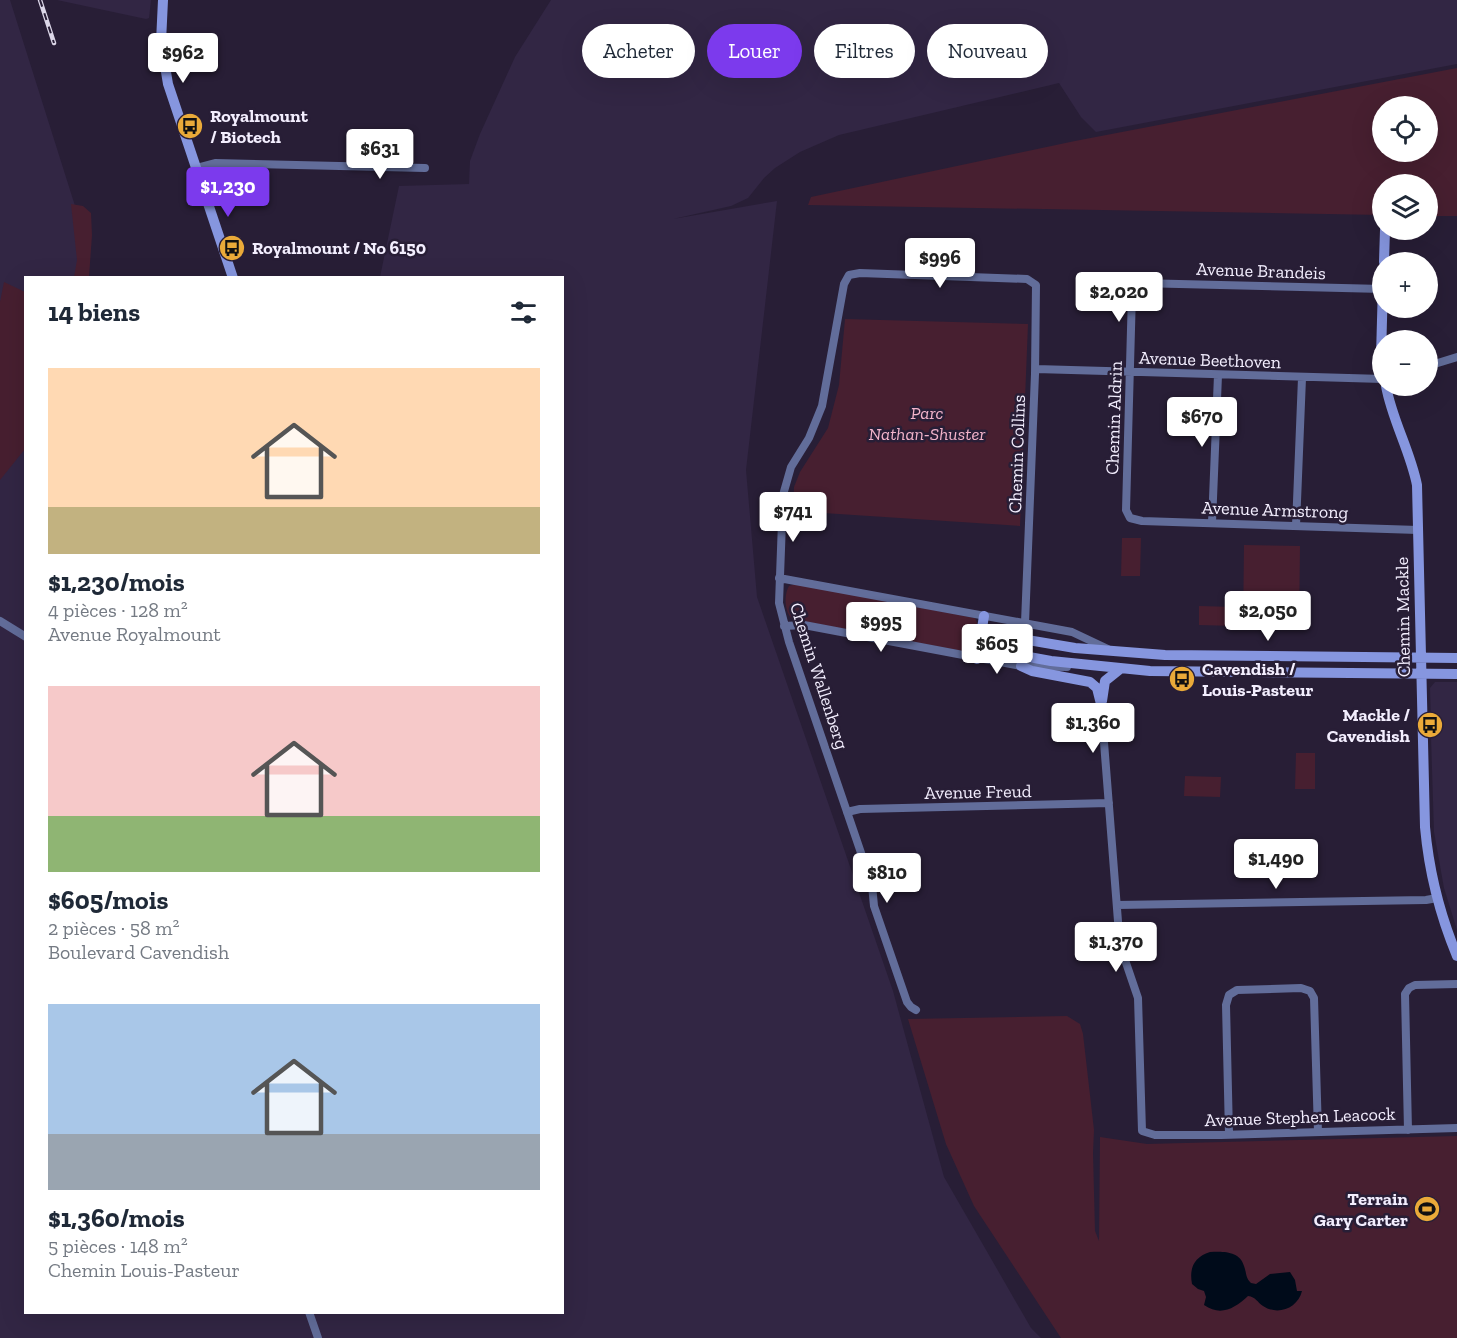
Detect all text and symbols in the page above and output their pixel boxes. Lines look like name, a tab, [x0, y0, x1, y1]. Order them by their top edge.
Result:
chip: Acheter	[582, 24, 695, 78]
chip: Louer	[707, 24, 802, 78]
chip: Filtres	[814, 24, 915, 78]
chip: Nouveau	[927, 24, 1048, 78]
pin: $962	[147, 33, 219, 84]
text: $962	[162, 40, 204, 64]
map controls	[1372, 96, 1438, 396]
button: locate	[1372, 96, 1438, 162]
place label: Royalmount / Biotech	[210, 105, 309, 148]
bus stop icon: Royalmount / Biotech	[175, 111, 205, 141]
pin: $631	[344, 129, 416, 180]
text: $631	[360, 136, 400, 160]
pin: $1,230	[179, 167, 277, 218]
text: $1,230	[200, 174, 256, 198]
button: layers	[1372, 174, 1438, 240]
bus stop icon: Royalmount / No 6150	[217, 233, 247, 263]
place label: Royalmount / No 6150	[252, 237, 426, 259]
pin: $996	[904, 238, 976, 289]
text: $996	[919, 245, 961, 269]
button: +	[1372, 252, 1438, 318]
street label: Avenue Brandeis	[1196, 258, 1326, 284]
pin: $2,020	[1070, 272, 1168, 323]
text: $2,020	[1090, 279, 1148, 303]
text: 14 biens	[48, 296, 140, 328]
icon: filters	[507, 296, 540, 329]
button: −	[1372, 330, 1438, 396]
street label: Avenue Beethoven	[1139, 347, 1282, 373]
street label: Chemin Aldrin	[1101, 360, 1127, 475]
street label: Chemin Collins	[1004, 394, 1030, 514]
pin: $670	[1166, 397, 1238, 448]
park label: Parc Nathan-Shuster	[869, 402, 986, 445]
text: $670	[1181, 404, 1223, 428]
icon: home	[240, 407, 348, 515]
pin: $741	[757, 492, 829, 543]
street label: Avenue Armstrong	[1201, 496, 1349, 524]
text: $741	[774, 499, 812, 523]
street label: Chemin Mackle	[1391, 557, 1415, 677]
text: $1,230/mois	[48, 566, 185, 598]
pin: $2,050	[1219, 591, 1317, 642]
text: 4 pièces · 128 m²	[48, 598, 188, 622]
text: $2,050	[1239, 598, 1297, 622]
street label: Chemin Wallenberg	[785, 600, 853, 752]
pin: $995	[845, 602, 917, 653]
text: $995	[860, 609, 902, 633]
text: Avenue Royalmount	[48, 622, 221, 646]
pin: $605	[961, 624, 1033, 675]
text: $605	[976, 631, 1018, 655]
place label: Cavendish / Louis-Pasteur	[1202, 658, 1313, 701]
bus stop icon: Cavendish / Louis-Pasteur	[1167, 664, 1197, 694]
pin: $1,360	[1044, 703, 1142, 754]
place label: Mackle / Cavendish	[1327, 704, 1411, 747]
text: $1,360	[1065, 710, 1121, 734]
bus stop icon: Mackle / Cavendish	[1415, 710, 1445, 740]
icon: home	[240, 725, 348, 833]
street label: Avenue Freud	[924, 780, 1032, 804]
pin: $1,490	[1227, 839, 1325, 890]
text: $1,490	[1248, 846, 1304, 870]
pin: $810	[851, 853, 923, 904]
text: $810	[867, 860, 907, 884]
text: $605/mois	[48, 884, 168, 916]
text: 2 pièces · 58 m²	[48, 916, 179, 940]
pin: $1,370	[1067, 922, 1165, 973]
text: $1,370	[1089, 929, 1143, 953]
text: Boulevard Cavendish	[48, 940, 229, 964]
icon: home	[240, 1043, 348, 1151]
street label: Avenue Stephen Leacock	[1204, 1103, 1396, 1131]
place label: Terrain Gary Carter	[1314, 1188, 1408, 1231]
sports icon: Terrain Gary Carter	[1412, 1194, 1442, 1224]
text: $1,360/mois	[48, 1202, 185, 1234]
text: 5 pièces · 148 m²	[48, 1234, 188, 1258]
text: Chemin Louis-Pasteur	[48, 1258, 240, 1282]

